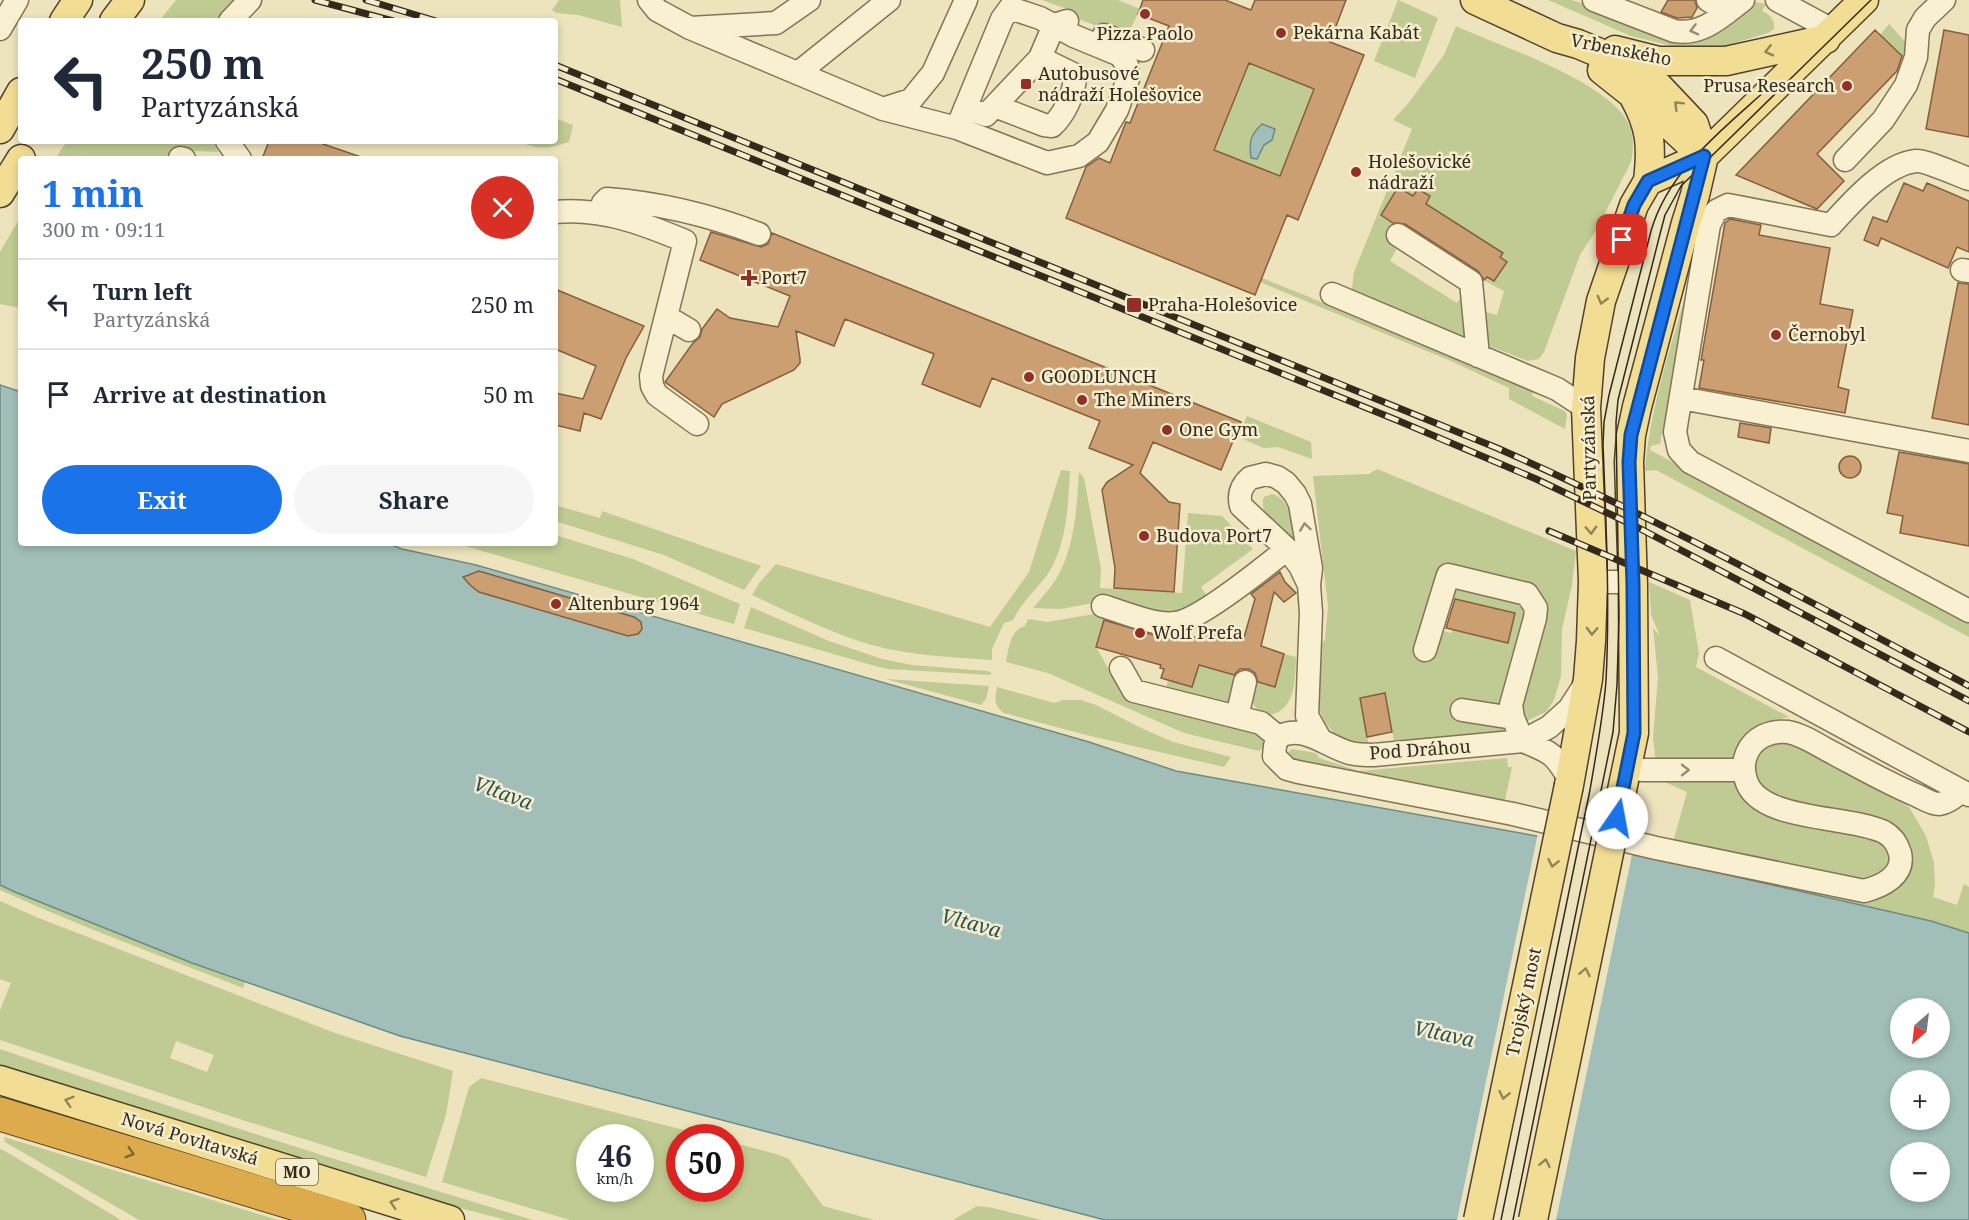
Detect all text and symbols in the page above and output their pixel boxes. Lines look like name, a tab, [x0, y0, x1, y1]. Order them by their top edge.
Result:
marker: Pizza Paolo	[1138, 7, 1152, 21]
place label: Pekárna Kabát	[1293, 20, 1419, 44]
place label: Pizza Paolo	[1096, 21, 1194, 45]
one-way arrow	[1689, 23, 1700, 35]
marker: Pekárna Kabát	[1274, 26, 1288, 40]
street label: Vrbenského	[1569, 27, 1674, 71]
text: 250 m	[141, 34, 265, 91]
icon: left	[42, 42, 120, 120]
one-way arrow	[1764, 43, 1774, 56]
place label: Autobusové nádraží Holešovice	[1038, 61, 1202, 106]
place label: Prusa Research	[1703, 73, 1835, 97]
marker: Autobusové nádraží Holešovice	[1019, 77, 1033, 91]
marker: Prusa Research	[1840, 79, 1854, 93]
text: Partyzánská	[141, 88, 300, 125]
one-way arrow	[1674, 102, 1685, 113]
place label: Holešovické nádraží	[1368, 149, 1471, 194]
marker: Holešovické nádraží	[1349, 165, 1363, 179]
text: 1 min	[42, 169, 144, 218]
button: close	[471, 176, 534, 239]
pin	[1596, 214, 1647, 265]
text: 300 m · 09:11	[42, 216, 165, 243]
icon: arrive	[1605, 223, 1638, 256]
place label: Port7	[761, 265, 807, 289]
marker: Port7	[742, 271, 756, 285]
text: Turn left	[93, 276, 192, 306]
icon: left	[42, 288, 75, 321]
text: 250 m	[471, 289, 534, 319]
place label: Praha-Holešovice	[1148, 292, 1297, 316]
one-way arrow	[1597, 294, 1609, 305]
marker: Praha-Holešovice	[1125, 296, 1143, 314]
text: Partyzánská	[93, 306, 210, 333]
place label: Černobyl	[1788, 322, 1866, 346]
marker: Černobyl	[1769, 328, 1783, 342]
place label: GOODLUNCH	[1041, 364, 1157, 388]
marker: GOODLUNCH	[1022, 370, 1036, 384]
icon: arrive	[42, 378, 75, 411]
text: Arrive at destination	[93, 379, 327, 409]
text: 50 m	[483, 379, 534, 409]
place label: The Miners	[1094, 387, 1191, 411]
marker: The Miners	[1075, 393, 1089, 407]
street label: Partyzánská	[1575, 395, 1601, 501]
place label: One Gym	[1179, 417, 1258, 441]
marker: One Gym	[1160, 423, 1174, 437]
button: Exit	[42, 465, 282, 534]
button: Share	[294, 465, 534, 534]
place label: Budova Port7	[1156, 523, 1272, 547]
one-way arrow	[1299, 523, 1311, 532]
one-way arrow	[1585, 525, 1598, 534]
marker: Budova Port7	[1137, 529, 1151, 543]
place label: Altenburg 1964	[568, 591, 699, 615]
marker: Altenburg 1964	[549, 597, 563, 611]
place label: Wolf Prefa	[1152, 620, 1243, 644]
marker: Wolf Prefa	[1133, 626, 1147, 640]
one-way arrow	[1585, 626, 1598, 635]
street label: Pod Dráhou	[1368, 733, 1472, 765]
one-way arrow	[1681, 764, 1690, 776]
water label: Vltava	[470, 769, 537, 816]
position arrow	[1585, 786, 1649, 850]
one-way arrow	[1547, 857, 1560, 867]
water label: Vltava	[938, 902, 1004, 944]
street label: Trojský most	[1500, 945, 1546, 1058]
one-way arrow	[1578, 967, 1591, 977]
north arrow	[1890, 998, 1950, 1058]
map controls	[1890, 998, 1950, 1202]
water label: Vltava	[1412, 1014, 1477, 1053]
button: +	[1890, 1070, 1950, 1130]
one-way arrow	[1499, 1090, 1512, 1100]
one-way arrow	[64, 1096, 75, 1108]
street label: Nová Povltavská	[119, 1106, 262, 1170]
speed limit sign: 50	[666, 1124, 744, 1202]
text: 46	[598, 1135, 632, 1176]
button: −	[1890, 1142, 1950, 1202]
one-way arrow	[124, 1146, 134, 1158]
one-way arrow	[1538, 1158, 1551, 1168]
road number: MO	[276, 1159, 318, 1185]
text: km/h	[597, 1168, 633, 1188]
one-way arrow	[389, 1197, 400, 1210]

